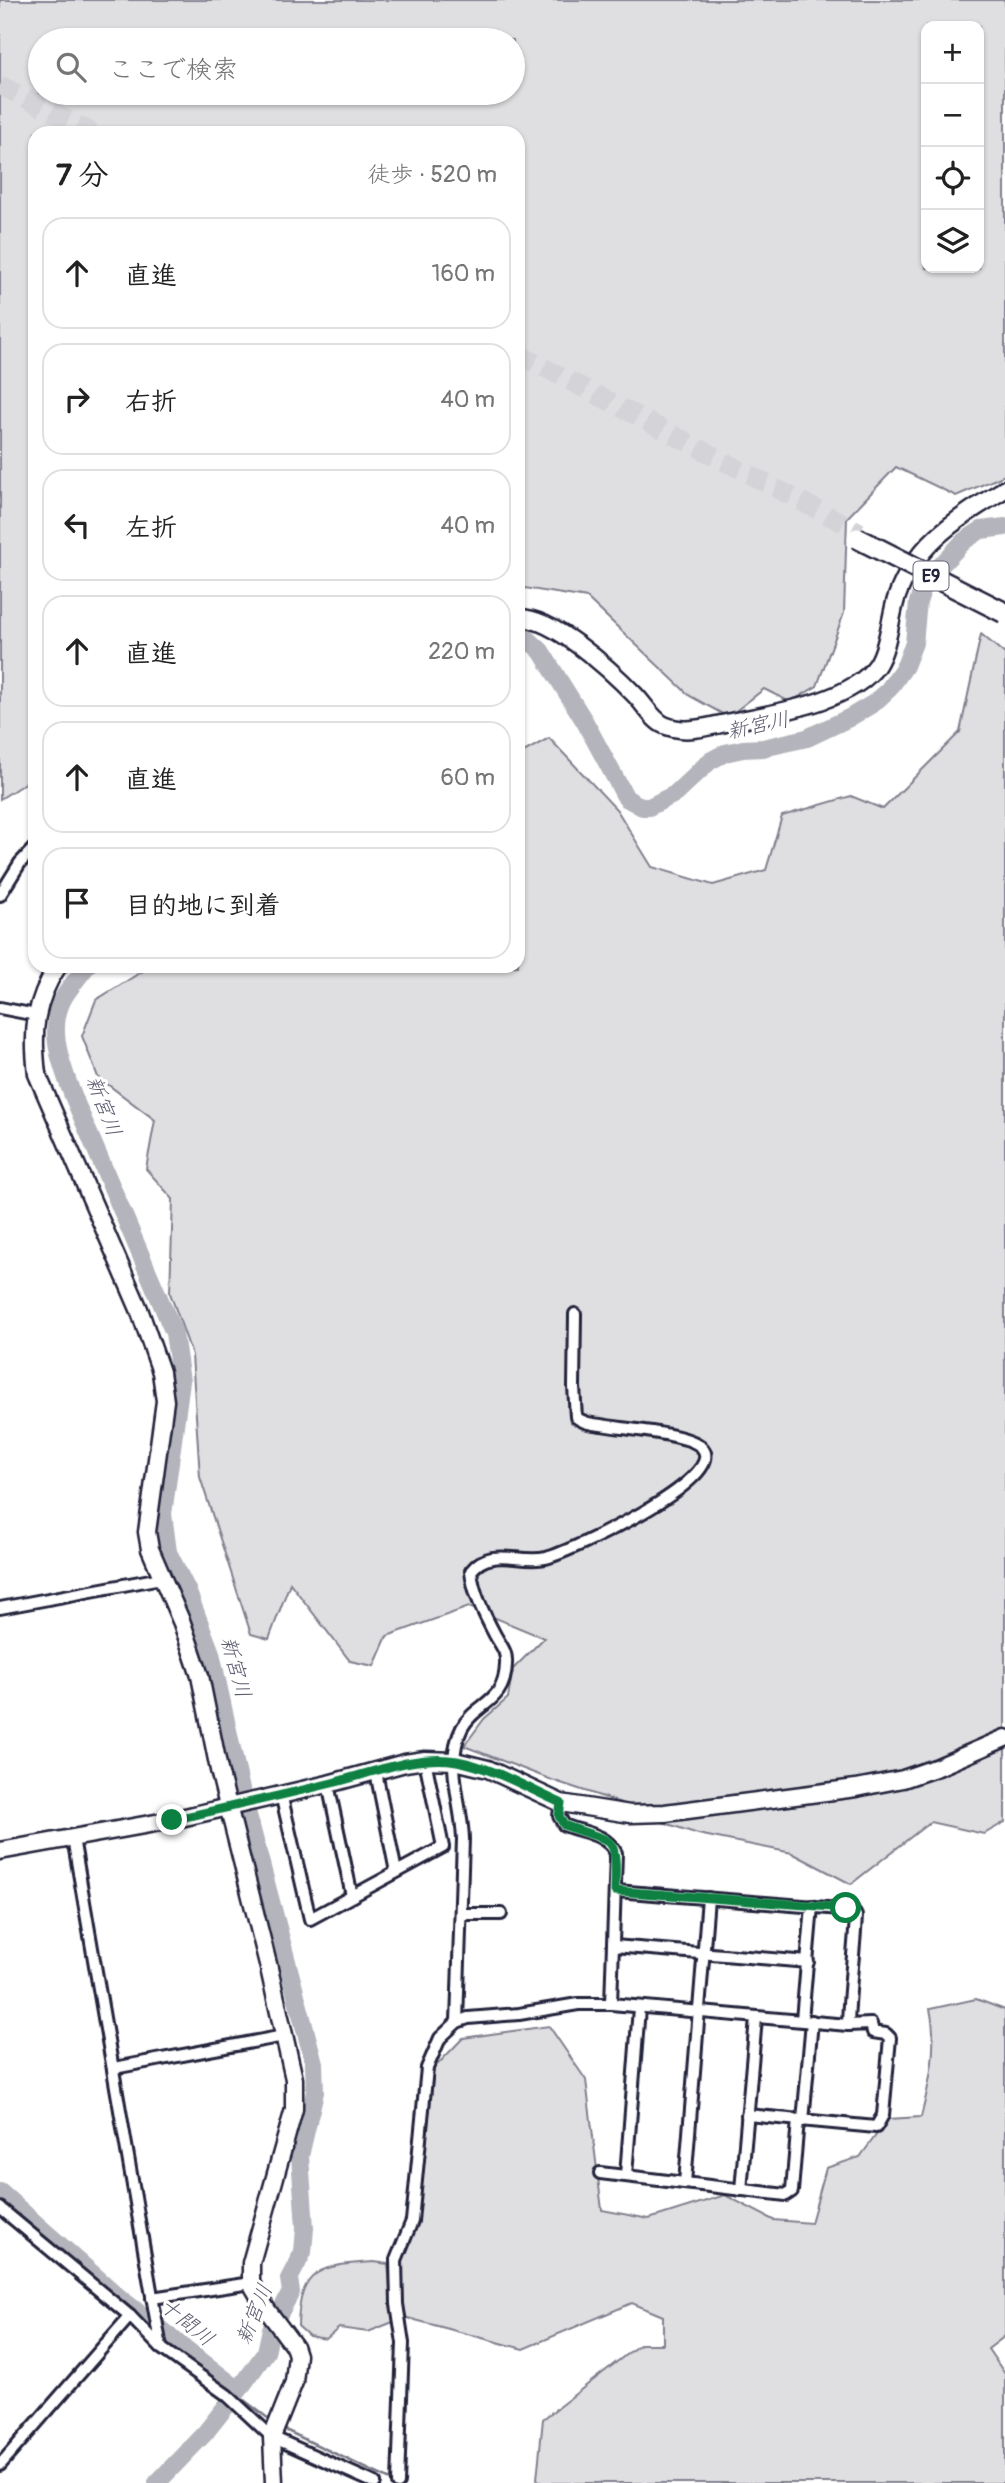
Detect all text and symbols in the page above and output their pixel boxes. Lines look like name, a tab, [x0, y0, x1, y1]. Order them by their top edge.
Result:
map controls	[921, 21, 984, 273]
button: +	[921, 21, 984, 84]
search box	[28, 28, 525, 105]
icon: search	[52, 48, 90, 86]
text: ここで検索	[108, 54, 238, 86]
button: −	[921, 84, 984, 147]
button: locate	[921, 147, 984, 210]
text: 7 分	[56, 157, 108, 194]
text: 徒歩 · 520 m	[367, 160, 497, 189]
button: layers	[921, 210, 984, 273]
icon: ahead	[58, 254, 96, 292]
text: 160 m	[431, 259, 495, 288]
text: 直進	[125, 260, 177, 292]
icon: right	[58, 380, 96, 418]
text: 40 m	[441, 385, 495, 414]
text: 右折	[125, 386, 177, 418]
icon: left	[58, 506, 96, 544]
text: 40 m	[441, 511, 495, 540]
text: 左折	[125, 512, 177, 544]
road number: E9	[914, 562, 948, 590]
icon: ahead	[58, 632, 96, 670]
text: 220 m	[428, 637, 495, 666]
text: 直進	[125, 638, 177, 670]
water label: 新宮川	[724, 706, 792, 745]
icon: ahead	[58, 758, 96, 796]
text: 60 m	[440, 763, 495, 792]
text: 直進	[125, 764, 177, 796]
icon: arrive	[58, 884, 96, 922]
text: 目的地に到着	[125, 890, 281, 922]
water label: 新宮川	[80, 1072, 127, 1140]
water label: 新宮川	[214, 1633, 257, 1701]
route end	[156, 1804, 187, 1835]
route start	[830, 1892, 861, 1923]
water label: 新宮川	[230, 2280, 279, 2348]
water label: 十間川	[154, 2292, 220, 2353]

